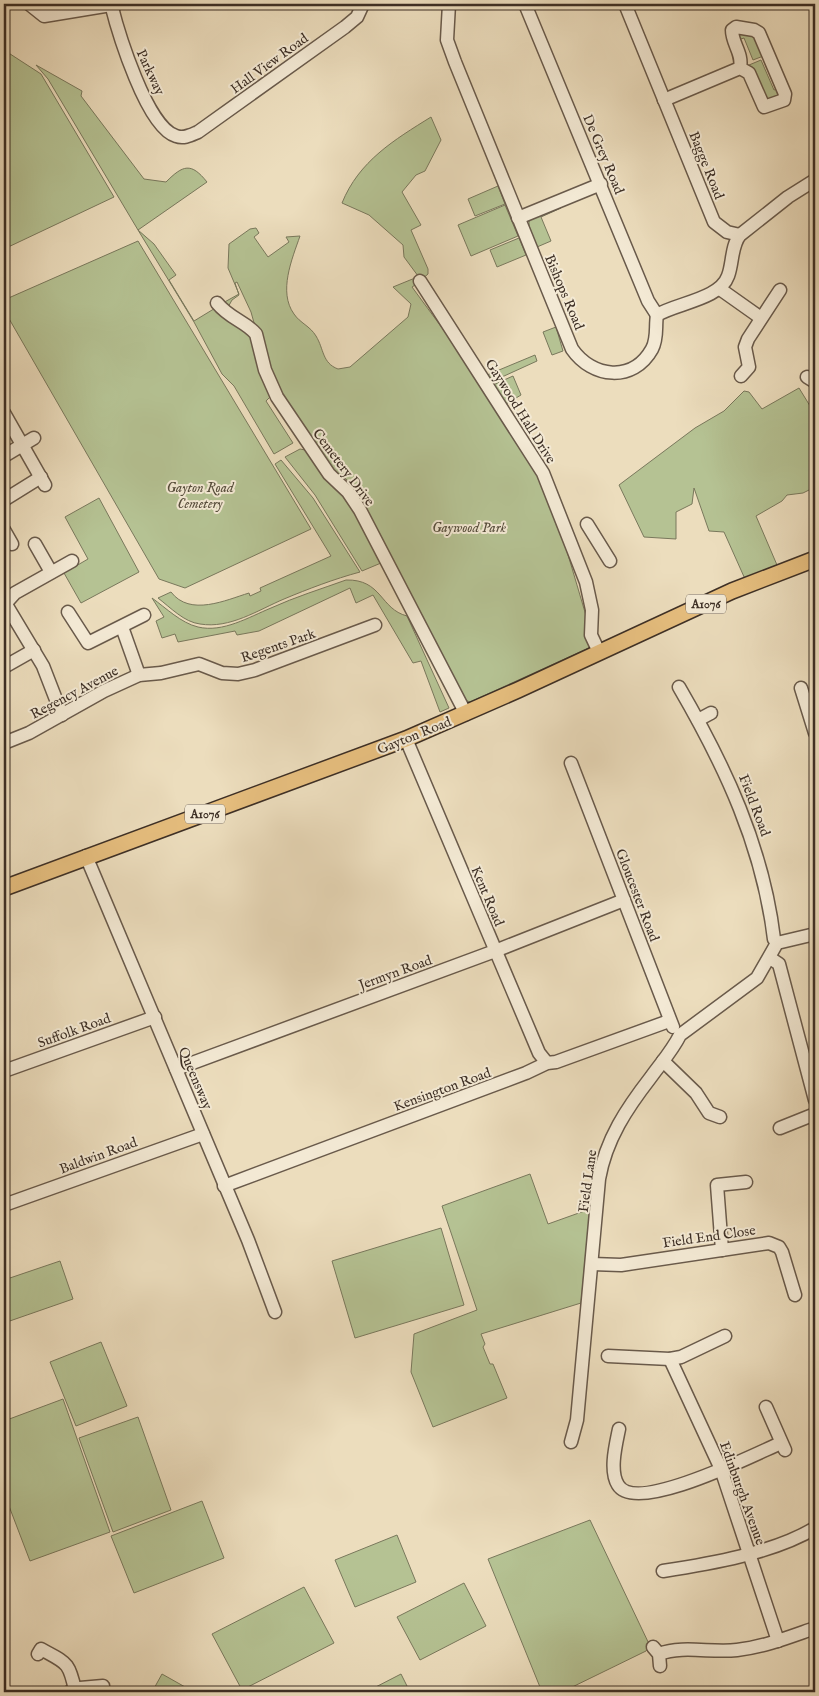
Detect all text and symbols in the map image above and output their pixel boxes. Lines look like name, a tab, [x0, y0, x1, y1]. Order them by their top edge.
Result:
street label: Hall View Road	[227, 29, 313, 98]
street label: Parkway	[132, 47, 169, 98]
street label: De Grey Road	[578, 112, 628, 198]
street label: Bagge Road	[684, 129, 728, 202]
street label: Bishops Road	[540, 252, 588, 333]
street label: Gaywood Hall Drive	[481, 356, 560, 468]
street label: Cemetery Drive	[308, 425, 379, 510]
park label: Gayton Road Cemetery	[166, 479, 235, 513]
park label: Gaywood Park	[432, 519, 506, 537]
road number: A1076	[686, 594, 726, 614]
street label: Regents Park	[239, 625, 319, 667]
street label: Regency Avenue	[27, 662, 122, 724]
street label: Gayton Road	[375, 713, 455, 759]
street label: Field Road	[734, 772, 774, 839]
road number: A1076	[185, 804, 225, 824]
street label: Gloucester Road	[611, 846, 663, 945]
street label: Kent Road	[466, 864, 508, 930]
street label: Jermyn Road	[354, 951, 435, 995]
street label: Suffolk Road	[35, 1009, 114, 1052]
street label: Queensway	[174, 1045, 216, 1112]
street label: Kensington Road	[391, 1064, 494, 1116]
street label: Baldwin Road	[57, 1133, 140, 1178]
street label: Field Lane	[575, 1148, 601, 1214]
street label: Field End Close	[662, 1221, 757, 1252]
street label: Edinburgh Avenue	[715, 1439, 769, 1548]

